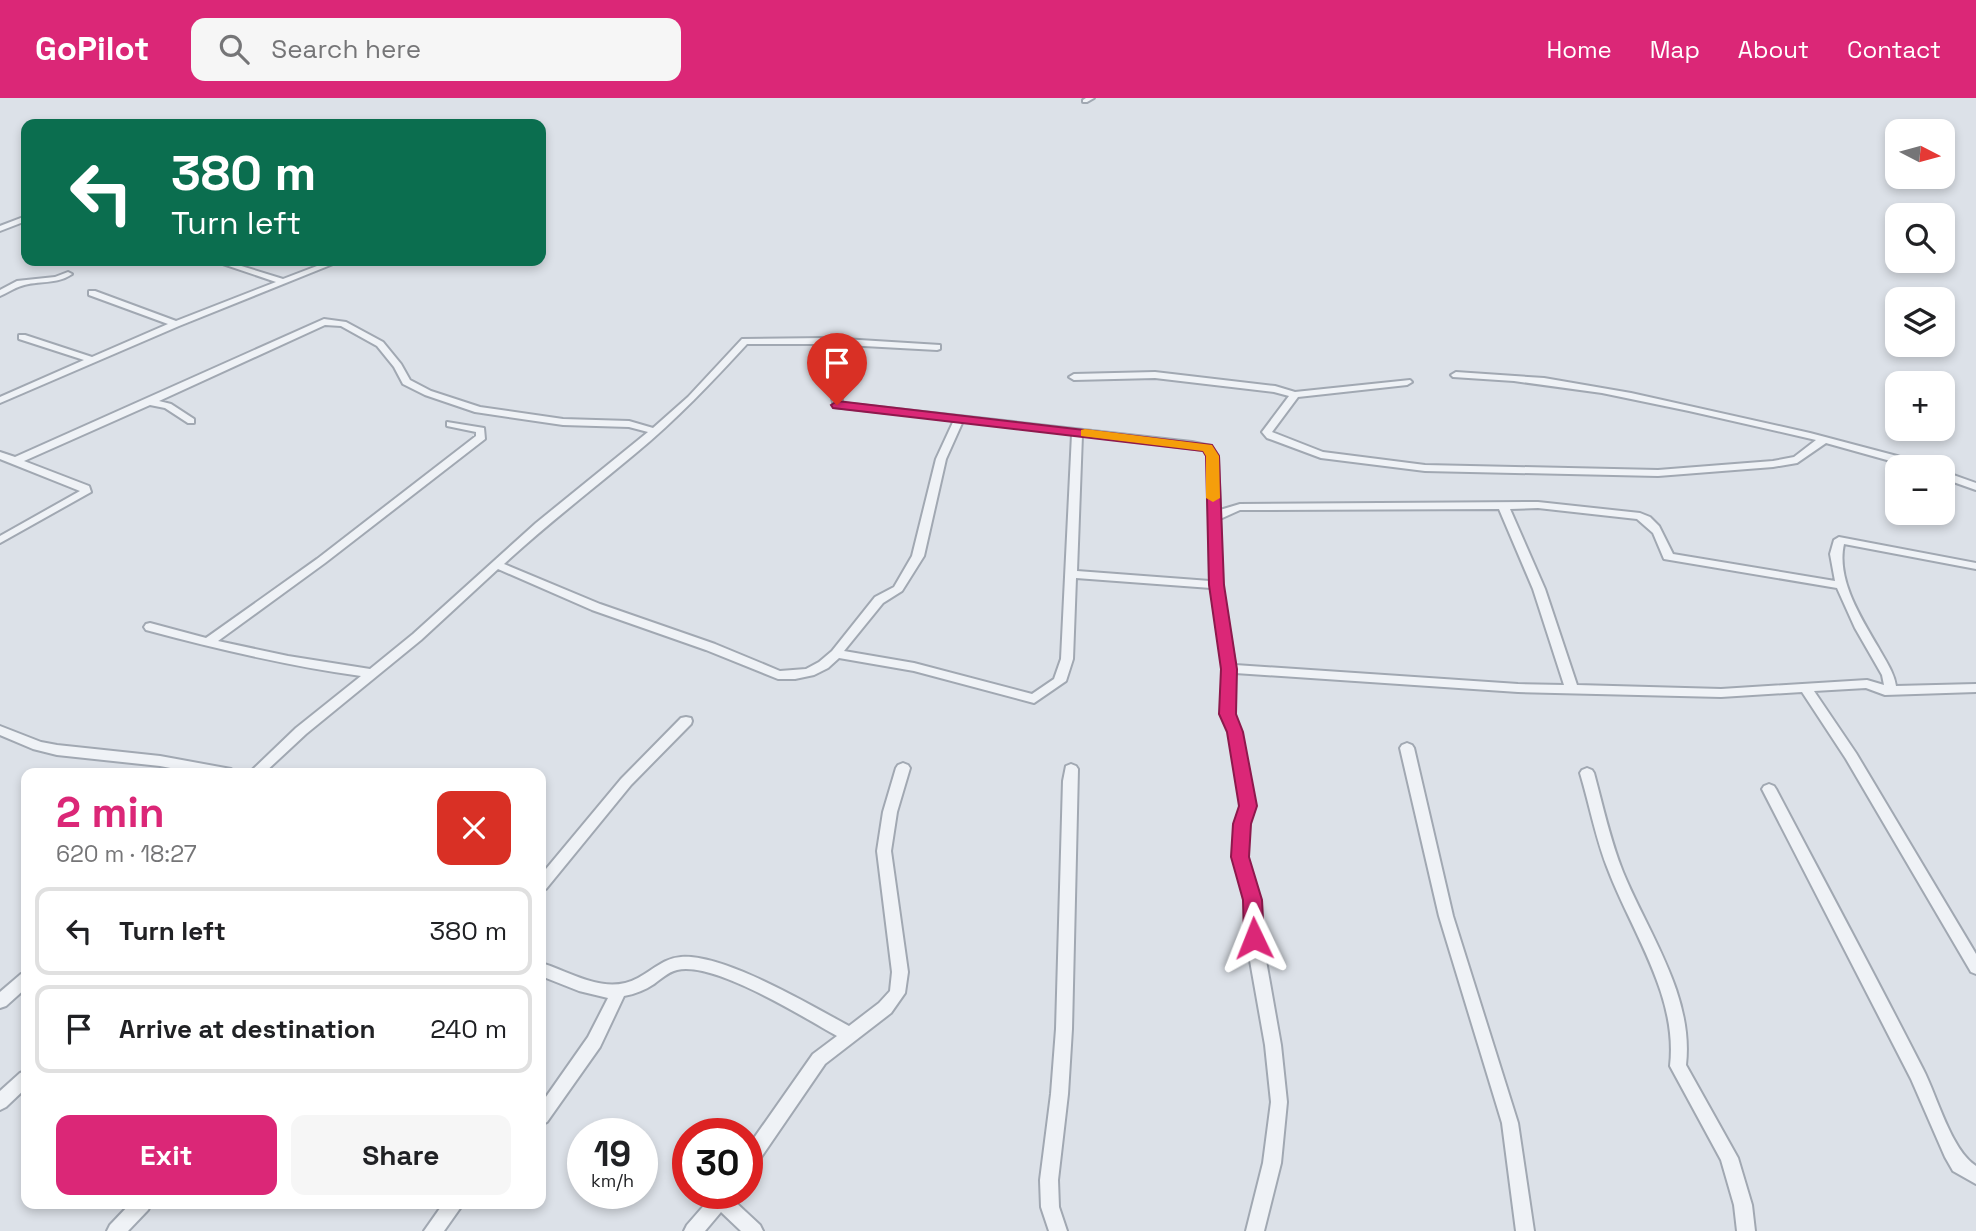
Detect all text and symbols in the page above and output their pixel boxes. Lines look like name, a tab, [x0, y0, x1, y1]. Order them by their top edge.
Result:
search box	[191, 18, 681, 81]
text: GoPilot	[35, 28, 149, 70]
icon: search	[215, 30, 253, 68]
text: Search here	[271, 32, 421, 66]
text: Home	[1546, 34, 1612, 65]
text: Map	[1650, 34, 1700, 65]
text: About	[1738, 34, 1809, 65]
text: Contact	[1847, 34, 1941, 65]
north arrow	[1885, 119, 1955, 189]
map controls	[1885, 119, 1955, 525]
text: 380 m	[171, 142, 316, 204]
icon: left	[56, 147, 147, 238]
text: Turn left	[171, 203, 301, 243]
button: search	[1885, 203, 1955, 273]
button: layers	[1885, 287, 1955, 357]
pin	[807, 333, 867, 405]
icon: arrive	[818, 344, 856, 382]
button: +	[1885, 371, 1955, 441]
button: −	[1885, 455, 1955, 525]
text: 2 min	[56, 786, 165, 839]
button: close	[437, 791, 511, 865]
text: 620 m · 18:27	[56, 839, 197, 869]
position arrow	[1217, 901, 1291, 975]
icon: left	[60, 912, 98, 950]
text: Turn left	[119, 914, 226, 948]
text: 380 m	[429, 914, 507, 948]
icon: arrive	[60, 1010, 98, 1048]
text: Arrive at destination	[119, 1012, 376, 1046]
text: 240 m	[430, 1012, 507, 1046]
button: Exit	[56, 1115, 277, 1195]
button: Share	[291, 1115, 511, 1195]
speed limit sign: 30	[672, 1118, 763, 1209]
text: 19	[594, 1132, 631, 1176]
text: km/h	[591, 1169, 634, 1192]

